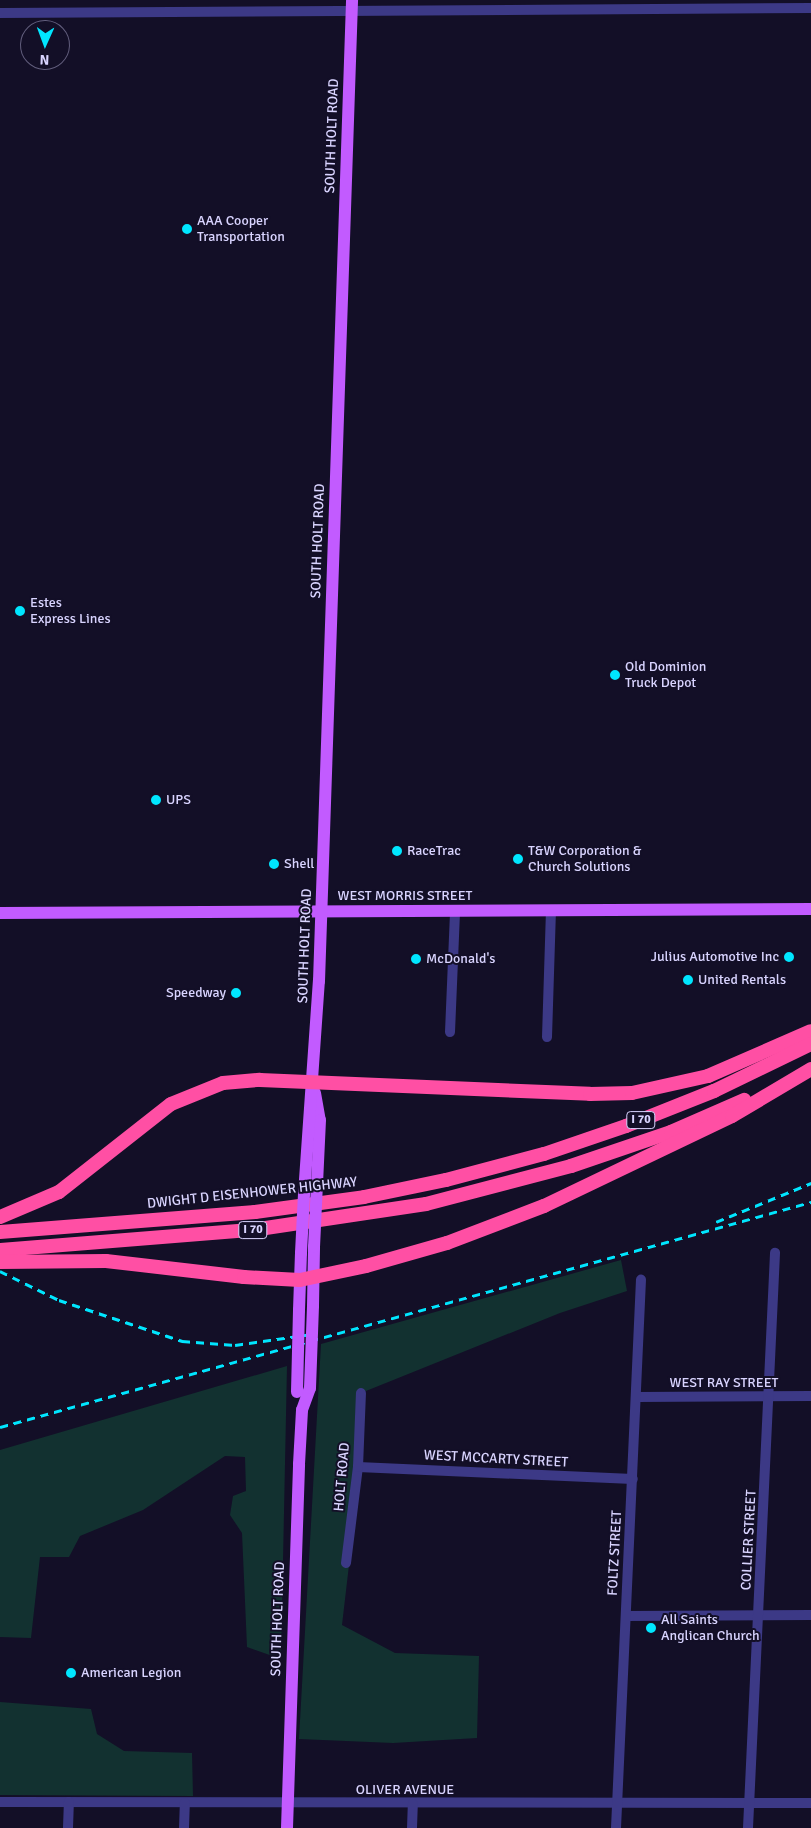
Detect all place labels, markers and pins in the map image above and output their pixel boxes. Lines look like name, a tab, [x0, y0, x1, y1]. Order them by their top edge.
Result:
place label: AAA Cooper Transportation	[197, 213, 285, 246]
marker: AAA Cooper Transportation	[181, 223, 193, 235]
place label: Estes Express Lines	[30, 595, 111, 628]
marker: Estes Express Lines	[14, 605, 26, 617]
place label: Old Dominion Truck Depot	[625, 659, 706, 692]
marker: Old Dominion Truck Depot	[609, 669, 621, 681]
place label: UPS	[166, 792, 191, 808]
marker: UPS	[150, 794, 162, 806]
place label: RaceTrac	[407, 843, 461, 859]
place label: T&W Corporation & Church Solutions	[528, 843, 641, 876]
marker: RaceTrac	[391, 845, 403, 857]
marker: T&W Corporation & Church Solutions	[512, 853, 524, 865]
place label: Shell	[284, 856, 314, 872]
marker: Shell	[268, 858, 280, 870]
place label: Julius Automotive Inc	[651, 949, 779, 965]
place label: McDonald's	[426, 951, 495, 967]
marker: Julius Automotive Inc	[783, 951, 795, 963]
marker: McDonald's	[410, 953, 422, 965]
place label: United Rentals	[698, 972, 786, 988]
marker: United Rentals	[682, 974, 694, 986]
place label: Speedway	[166, 985, 226, 1001]
marker: Speedway	[230, 987, 242, 999]
place label: All Saints Anglican Church	[661, 1612, 760, 1644]
marker: All Saints Anglican Church	[645, 1622, 657, 1634]
place label: American Legion	[81, 1665, 181, 1681]
marker: American Legion	[65, 1667, 77, 1679]

